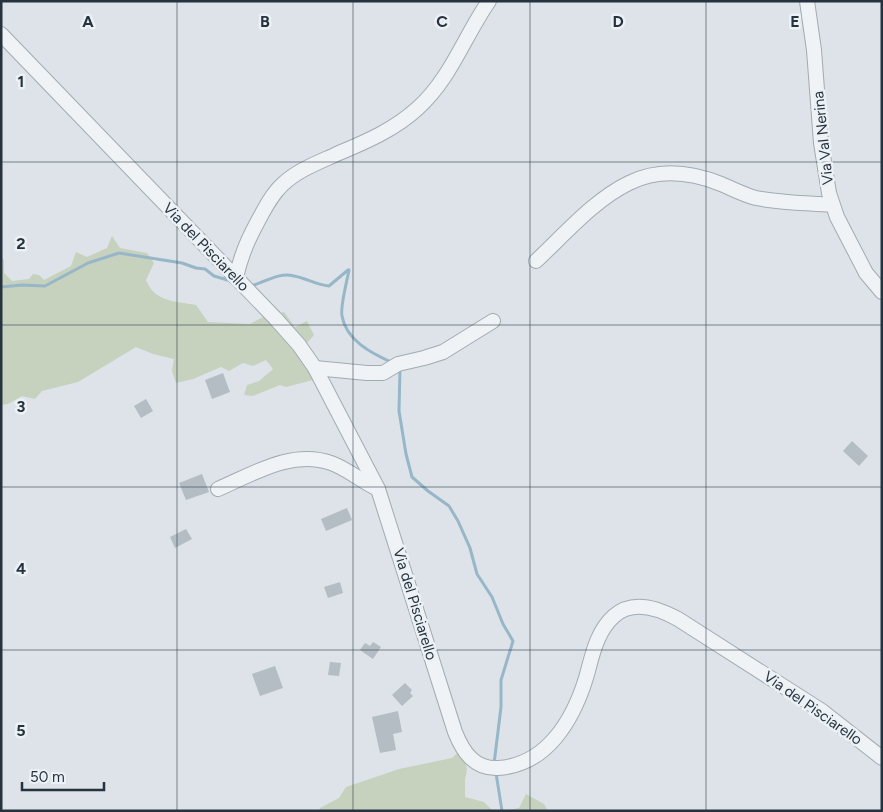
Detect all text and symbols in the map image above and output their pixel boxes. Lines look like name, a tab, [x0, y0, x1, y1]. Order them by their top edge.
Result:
text: A	[82, 12, 94, 31]
text: B	[260, 12, 270, 31]
text: C	[436, 12, 448, 31]
text: D	[612, 12, 624, 31]
text: E	[790, 12, 800, 31]
text: 1	[18, 72, 24, 91]
street label: Via Val Nerina	[809, 90, 837, 186]
street label: Via del Pisciarello	[159, 199, 253, 295]
text: 2	[16, 234, 26, 253]
text: 3	[17, 397, 26, 416]
street label: Via del Pisciarello	[389, 546, 441, 662]
text: 4	[16, 559, 26, 578]
street label: Via del Pisciarello	[760, 667, 866, 749]
text: 5	[16, 721, 26, 740]
scale bar	[22, 760, 105, 792]
text: 50 m	[30, 768, 65, 786]

